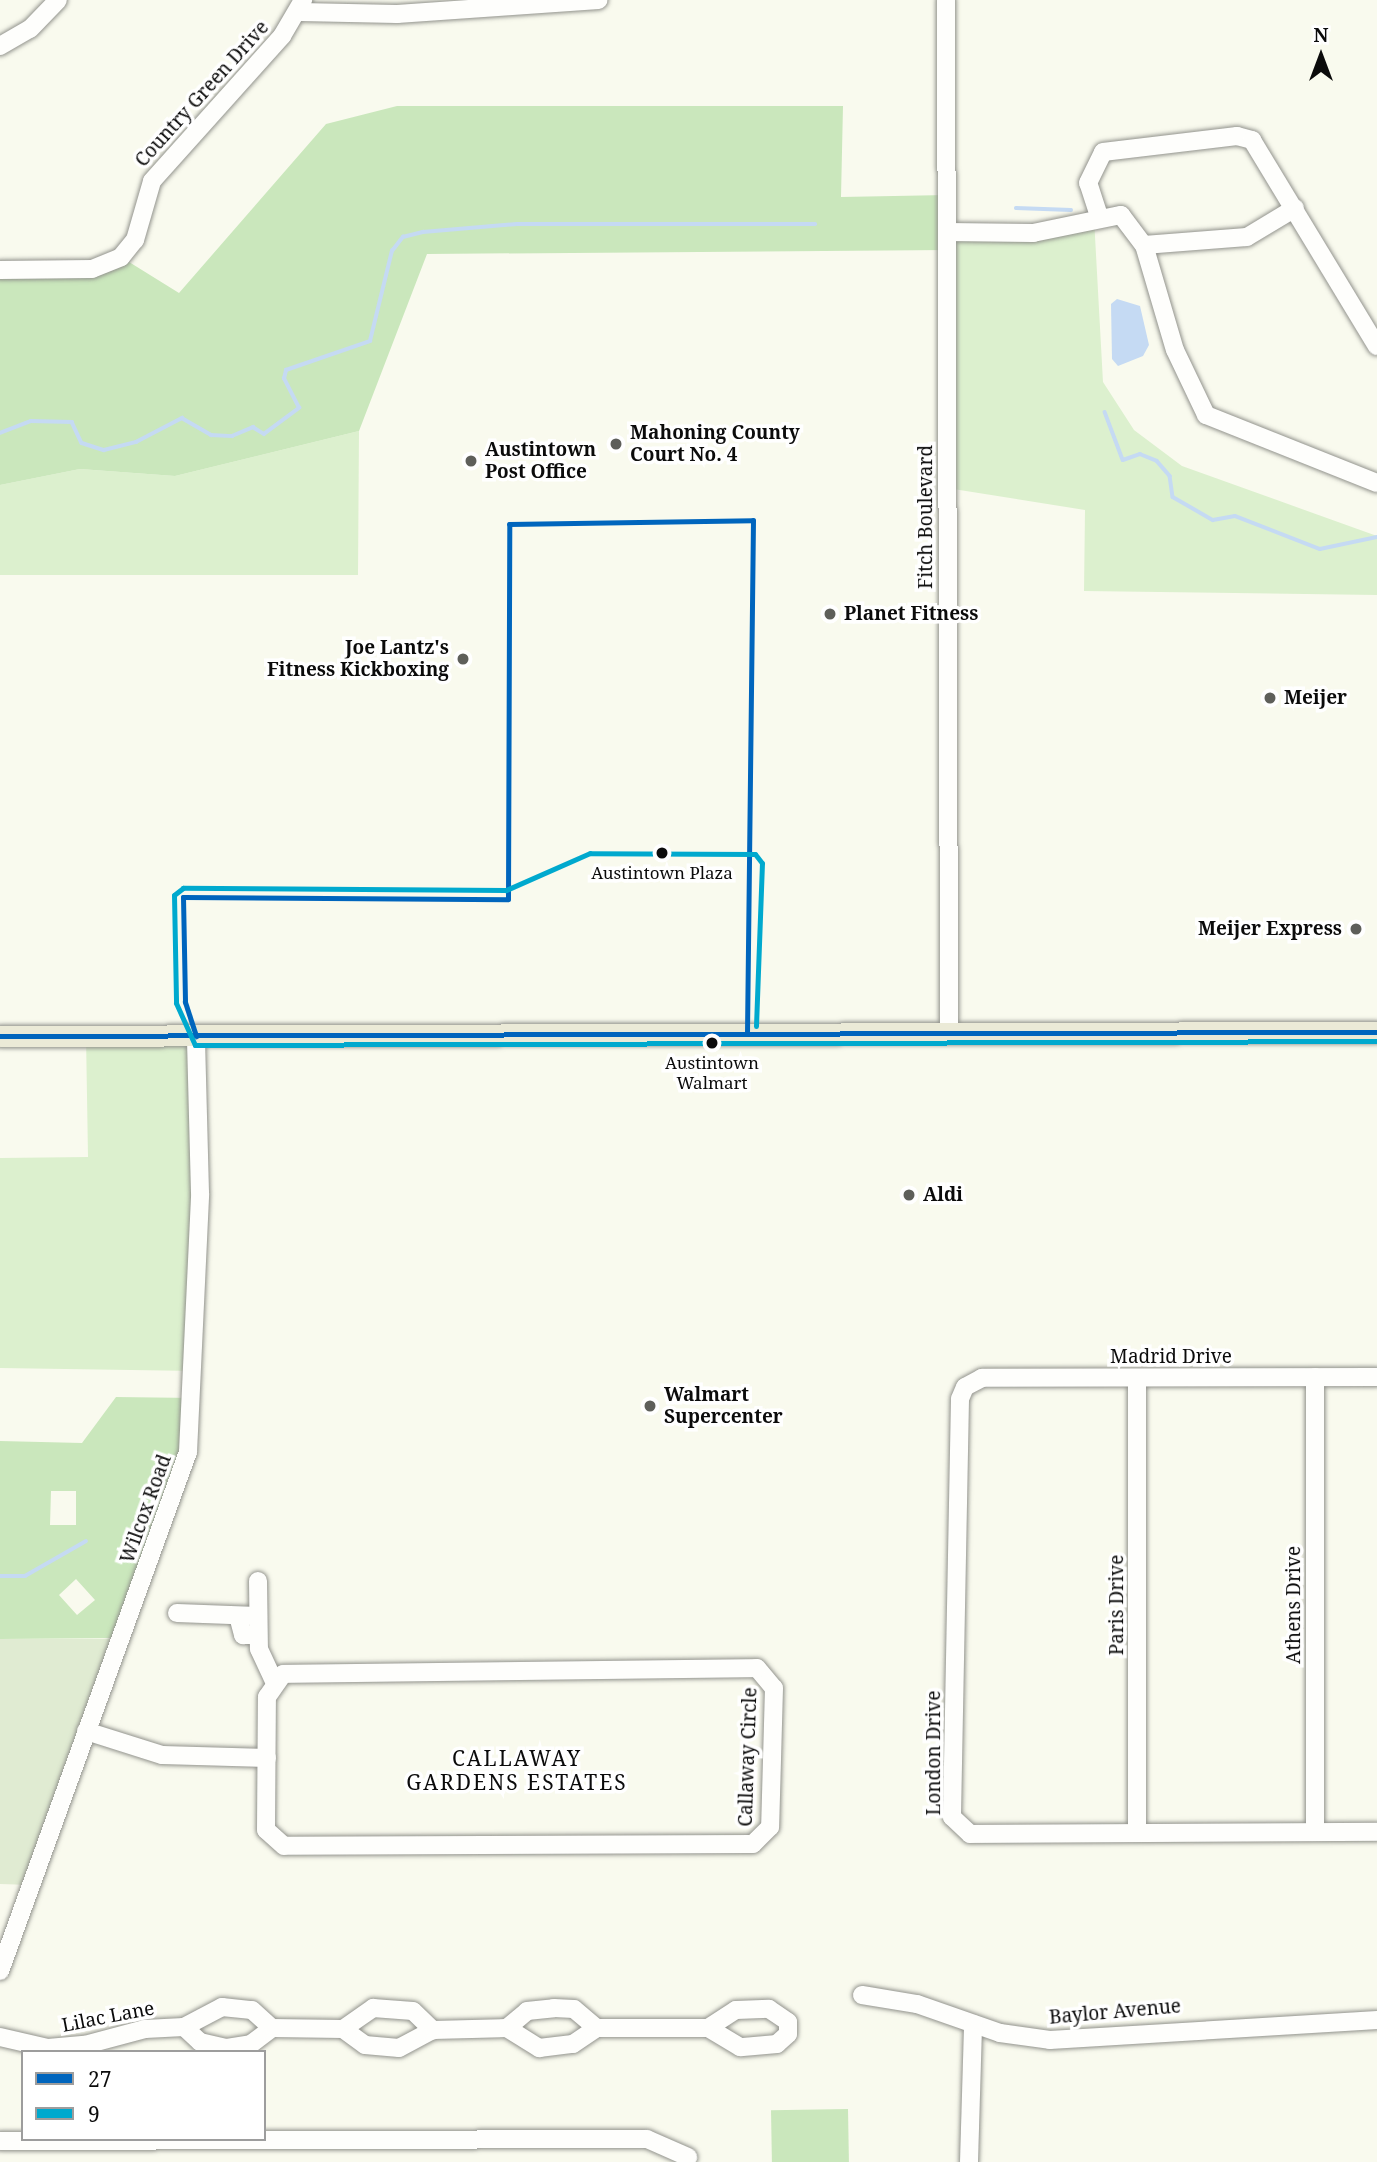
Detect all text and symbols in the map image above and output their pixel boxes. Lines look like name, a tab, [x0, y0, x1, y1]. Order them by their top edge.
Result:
street label: Country Green Drive	[131, 16, 273, 172]
north arrow	[1286, 21, 1356, 91]
text: N	[1314, 22, 1328, 48]
place label: Mahoning County Court No. 4	[630, 422, 800, 466]
marker: Mahoning County Court No. 4	[608, 436, 624, 452]
place label: Austintown Post Office	[485, 439, 596, 483]
street label: Fitch Boulevard	[915, 445, 937, 589]
marker: Austintown Post Office	[463, 453, 479, 469]
place label: Planet Fitness	[844, 603, 978, 625]
marker: Planet Fitness	[822, 606, 838, 622]
place label: Joe Lantz's Fitness Kickboxing	[267, 637, 449, 681]
marker: Joe Lantz's Fitness Kickboxing	[455, 651, 471, 667]
place label: Meijer	[1284, 687, 1347, 709]
marker: Meijer	[1262, 690, 1278, 706]
marker: Austintown Plaza	[655, 846, 669, 860]
place label: Austintown Plaza	[591, 863, 733, 883]
place label: Meijer Express	[1198, 918, 1342, 940]
marker: Meijer Express	[1348, 921, 1364, 937]
marker: Austintown Walmart	[705, 1036, 719, 1050]
place label: Austintown Walmart	[665, 1053, 759, 1093]
place label: Aldi	[923, 1184, 963, 1206]
marker: Aldi	[901, 1187, 917, 1203]
street label: Madrid Drive	[1110, 1346, 1232, 1368]
place label: Walmart Supercenter	[664, 1384, 783, 1428]
marker: Walmart Supercenter	[642, 1398, 658, 1414]
street label: Wilcox Road	[116, 1452, 176, 1566]
street label: Athens Drive	[1283, 1546, 1305, 1664]
street label: Paris Drive	[1106, 1555, 1128, 1655]
street label: Callaway Circle	[734, 1687, 762, 1827]
street label: London Drive	[923, 1691, 945, 1815]
district label: CALLAWAY GARDENS ESTATES	[408, 1745, 626, 1795]
street label: Baylor Avenue	[1048, 1995, 1182, 2029]
street label: Lilac Lane	[60, 1997, 156, 2037]
legend	[21, 2050, 266, 2141]
text: 27	[88, 2065, 111, 2093]
text: 9	[88, 2100, 100, 2128]

